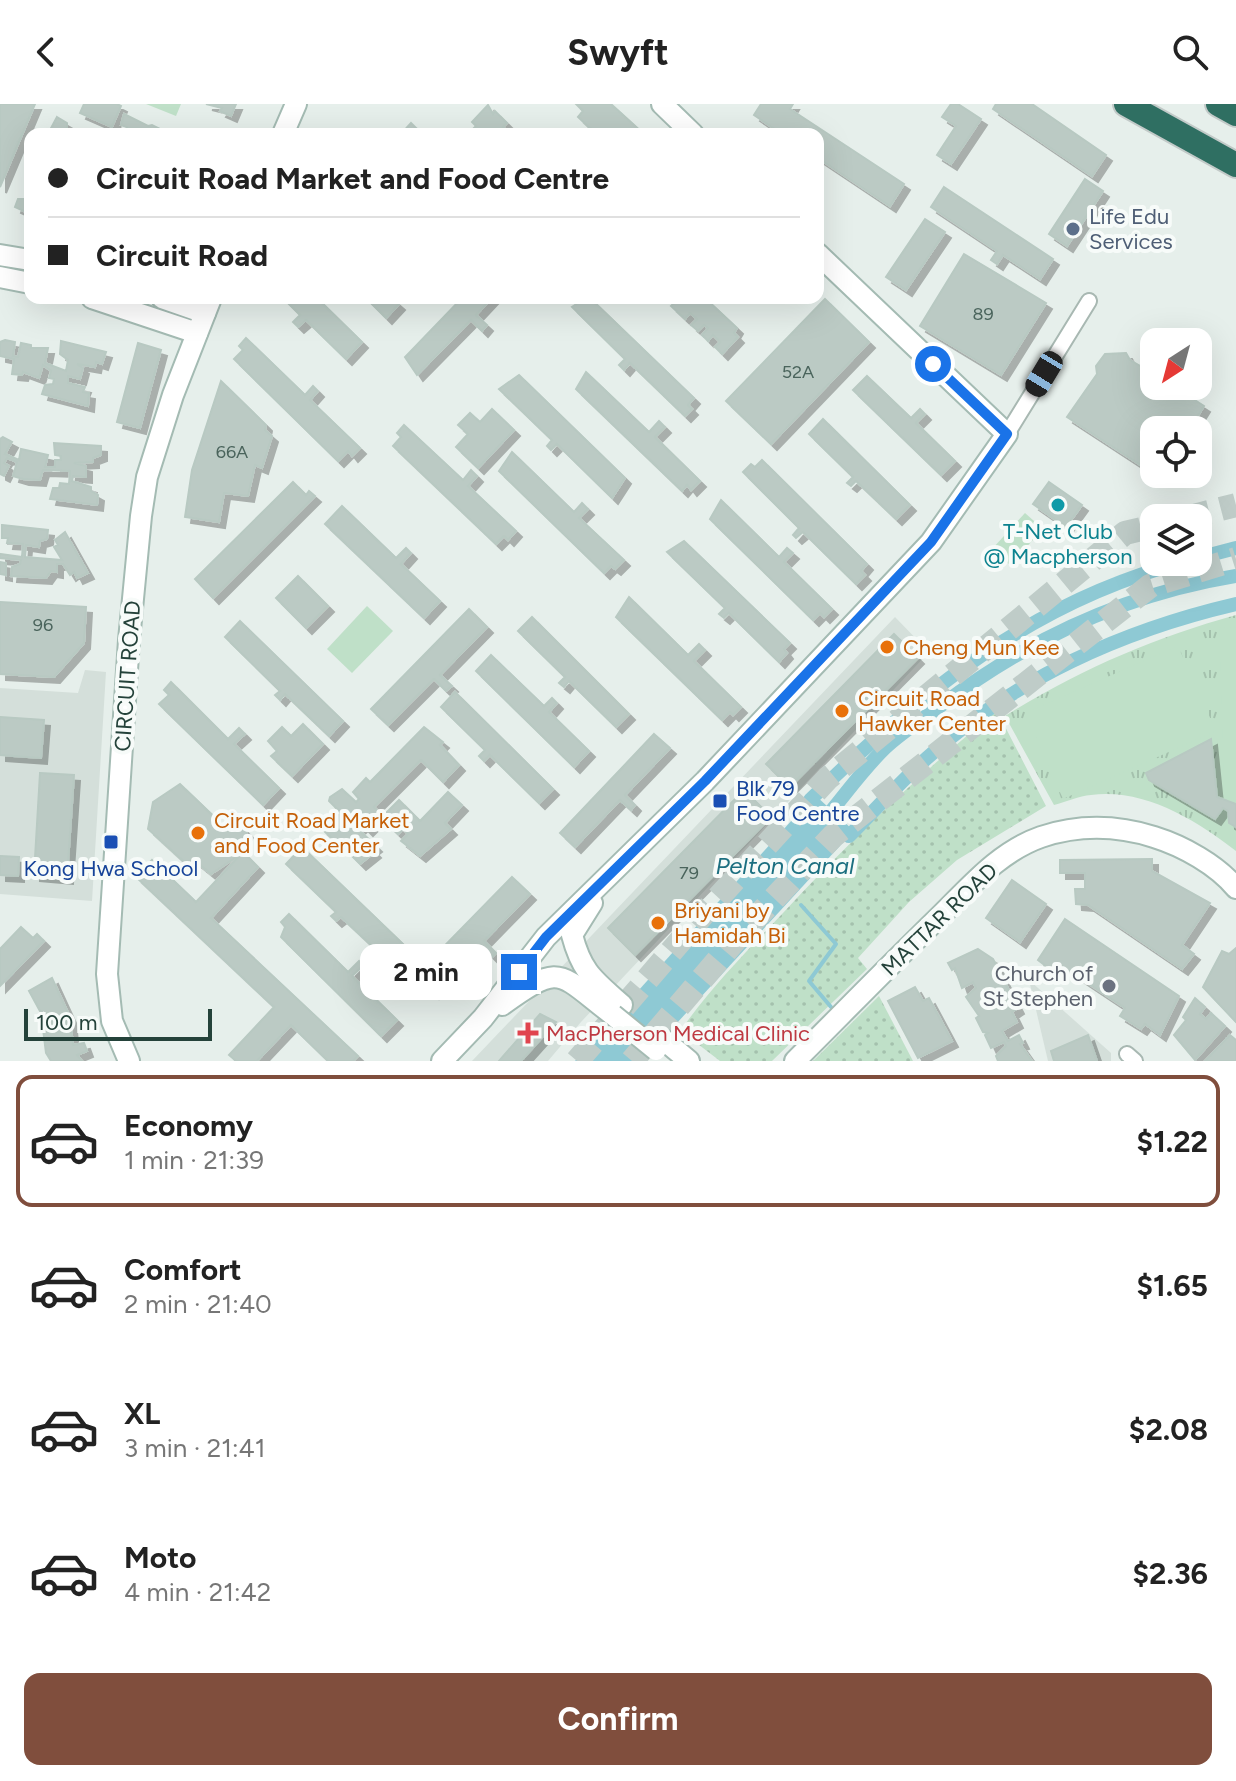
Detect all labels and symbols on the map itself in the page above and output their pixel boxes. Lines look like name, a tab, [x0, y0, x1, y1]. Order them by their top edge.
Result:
place label: Life Edu Services	[1089, 203, 1173, 255]
marker: Life Edu Services	[1064, 220, 1082, 238]
house number: 89	[972, 303, 994, 325]
north arrow	[1140, 328, 1212, 400]
route start	[915, 346, 951, 382]
car	[1021, 347, 1067, 401]
house number: 52A	[782, 361, 814, 383]
house number: 66A	[216, 441, 248, 463]
marker: T-Net Club @ Macpherson	[1049, 496, 1067, 514]
place label: T-Net Club @ Macpherson	[984, 518, 1132, 570]
street label: CIRCUIT ROAD	[109, 600, 146, 753]
house number: 96	[33, 614, 53, 636]
place label: Cheng Mun Kee	[903, 634, 1060, 661]
marker: Cheng Mun Kee	[878, 638, 896, 656]
place label: Circuit Road Hawker Center	[858, 685, 1007, 737]
marker: Circuit Road Hawker Center	[833, 702, 851, 720]
place label: Blk 79 Food Centre	[736, 775, 860, 827]
marker: Blk 79 Food Centre	[711, 792, 729, 810]
place label: Circuit Road Market and Food Center	[214, 807, 410, 859]
marker: Circuit Road Market and Food Center	[189, 824, 207, 842]
marker: Kong Hwa School	[102, 833, 120, 851]
water label: Pelton Canal	[716, 851, 855, 880]
place label: Kong Hwa School	[24, 855, 198, 882]
street label: MATTAR ROAD	[876, 857, 1003, 982]
house number: 79	[679, 862, 699, 884]
place label: Briyani by Hamidah Bi	[674, 897, 786, 949]
marker: Briyani by Hamidah Bi	[649, 914, 667, 932]
callout: 2 min	[359, 944, 491, 1000]
route end	[501, 954, 537, 990]
place label: Church of St Stephen	[982, 960, 1094, 1012]
marker: Church of St Stephen	[1100, 977, 1118, 995]
scale bar	[24, 1005, 212, 1041]
place label: MacPherson Medical Clinic	[546, 1020, 810, 1047]
marker: MacPherson Medical Clinic	[517, 1022, 539, 1044]

